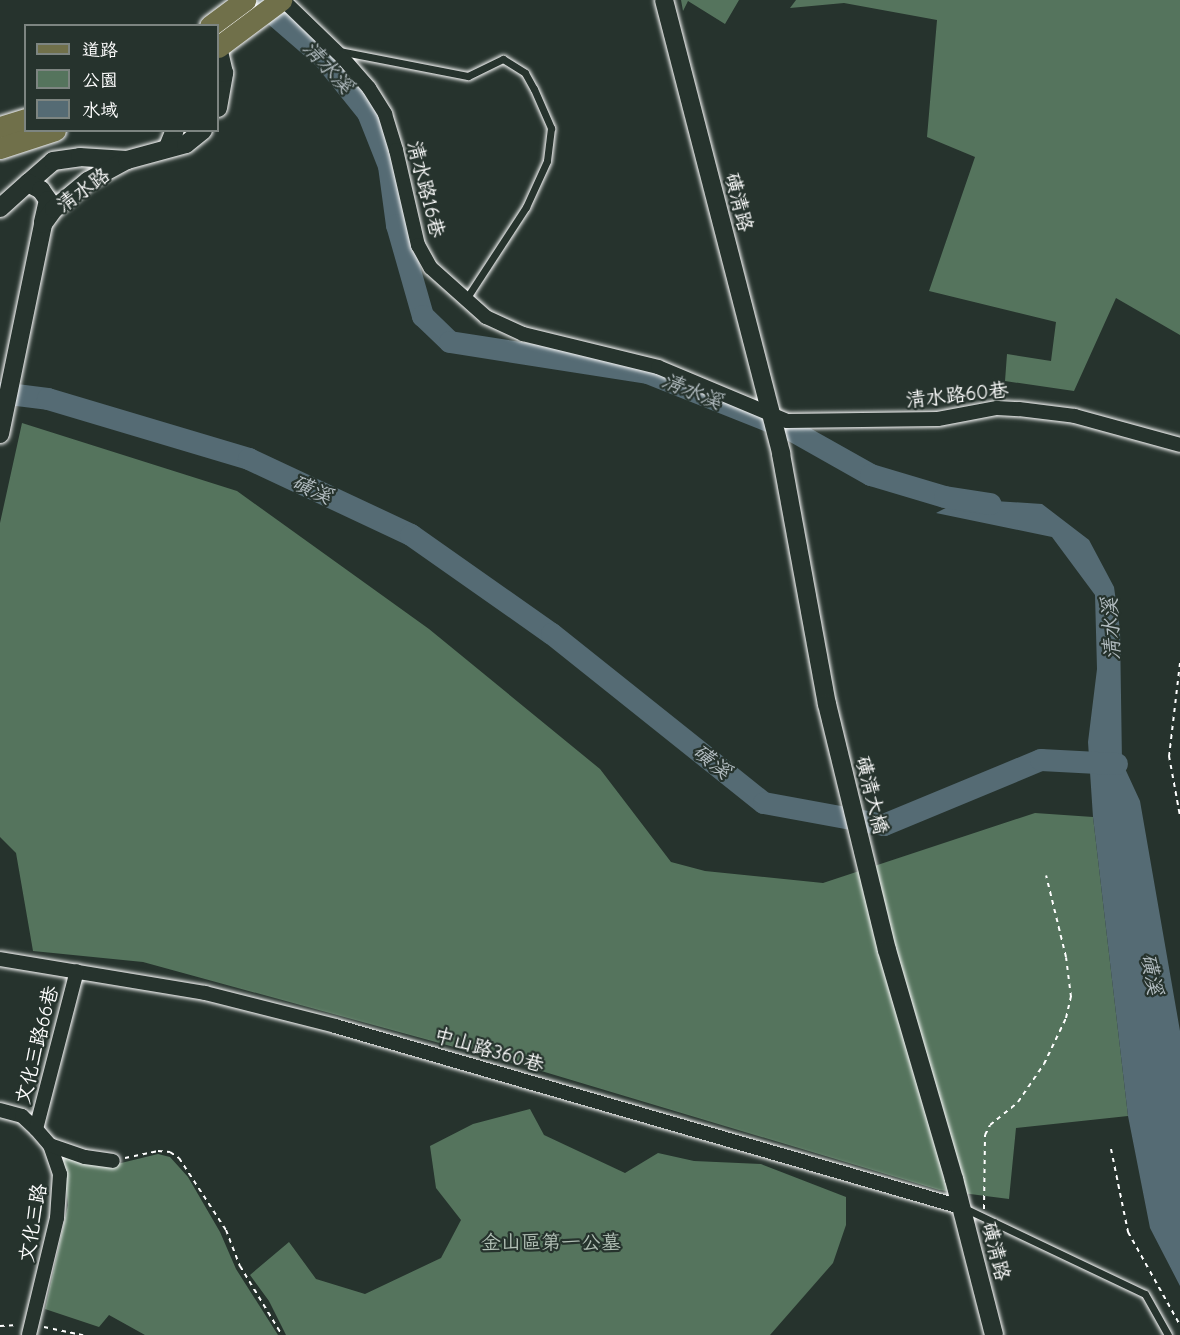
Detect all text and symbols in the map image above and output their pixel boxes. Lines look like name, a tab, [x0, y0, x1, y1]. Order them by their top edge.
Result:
legend	[24, 24, 219, 132]
water label: 清水溪	[297, 35, 359, 99]
text: 道路	[82, 40, 118, 61]
text: 公園	[82, 70, 118, 91]
text: 水域	[82, 100, 118, 121]
street label: 清水路16巷	[402, 138, 450, 240]
street label: 清水路	[52, 163, 114, 217]
street label: 磺清路	[720, 170, 758, 234]
water label: 清水溪	[658, 368, 726, 414]
street label: 清水路60巷	[905, 378, 1009, 412]
water label: 磺溪	[288, 469, 336, 509]
water label: 清水溪	[1097, 597, 1125, 661]
water label: 磺溪	[688, 738, 736, 784]
street label: 磺清大橋	[851, 753, 893, 837]
water label: 磺溪	[1136, 951, 1168, 997]
street label: 文化三路66巷	[11, 983, 63, 1107]
street label: 中山路360巷	[431, 1023, 547, 1077]
street label: 文化三路	[14, 1182, 52, 1264]
street label: 磺清路	[977, 1219, 1015, 1283]
park label: 金山區第一公墓	[481, 1230, 621, 1254]

